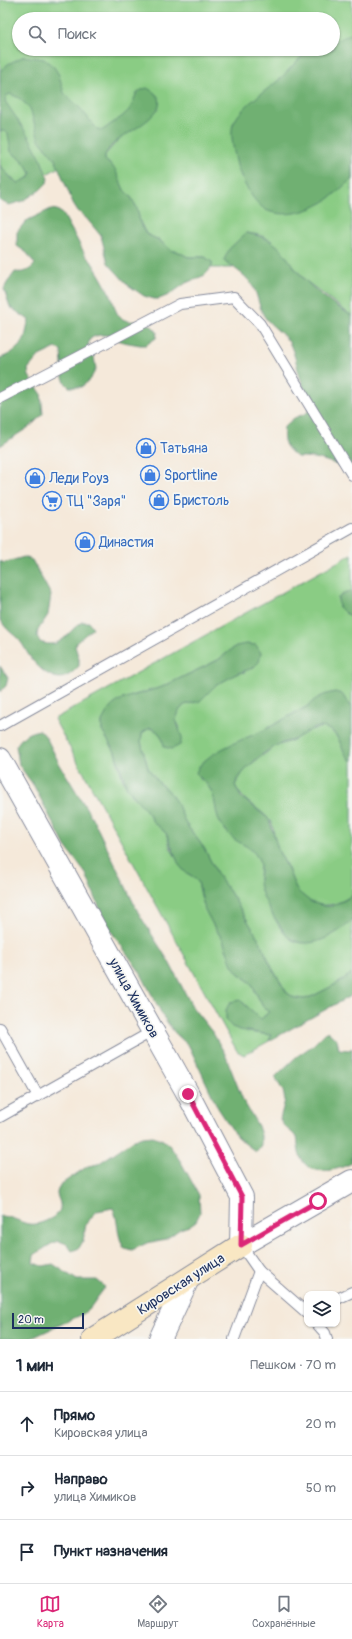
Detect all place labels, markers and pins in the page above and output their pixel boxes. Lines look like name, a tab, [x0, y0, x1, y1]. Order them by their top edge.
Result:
shop icon: Татьяна	[135, 437, 157, 459]
place label: Татьяна	[160, 440, 208, 457]
shop icon: Sportline	[139, 464, 161, 486]
shop icon: Леди Роуз	[24, 467, 46, 489]
place label: Sportline	[164, 467, 218, 484]
place label: Леди Роуз	[48, 470, 109, 487]
shop icon: Бристоль	[148, 489, 170, 511]
supermarket icon: ТЦ "Заря"	[41, 490, 63, 512]
place label: Бристоль	[173, 492, 229, 509]
place label: ТЦ "Заря"	[66, 493, 126, 510]
shop icon: Династия	[74, 531, 96, 553]
place label: Династия	[98, 534, 154, 551]

